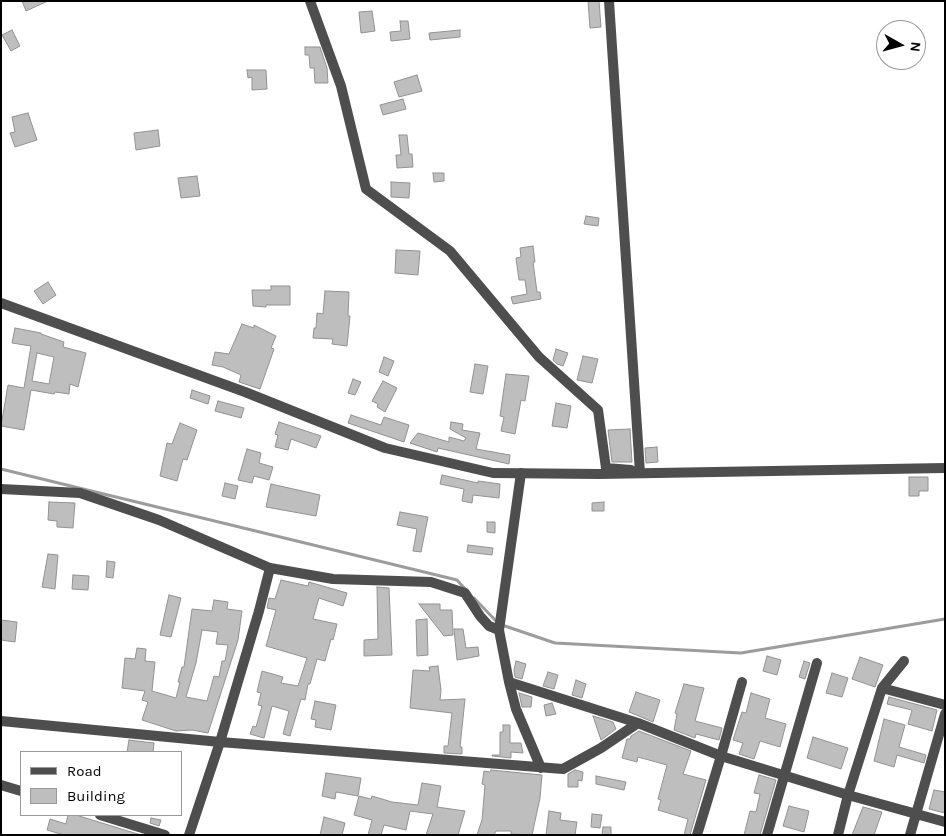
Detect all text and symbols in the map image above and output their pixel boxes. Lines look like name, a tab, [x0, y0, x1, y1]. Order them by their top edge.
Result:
north arrow	[876, 20, 926, 70]
text: N	[906, 41, 924, 53]
legend	[20, 751, 182, 816]
text: Road	[67, 762, 102, 780]
text: Building	[67, 787, 125, 805]

